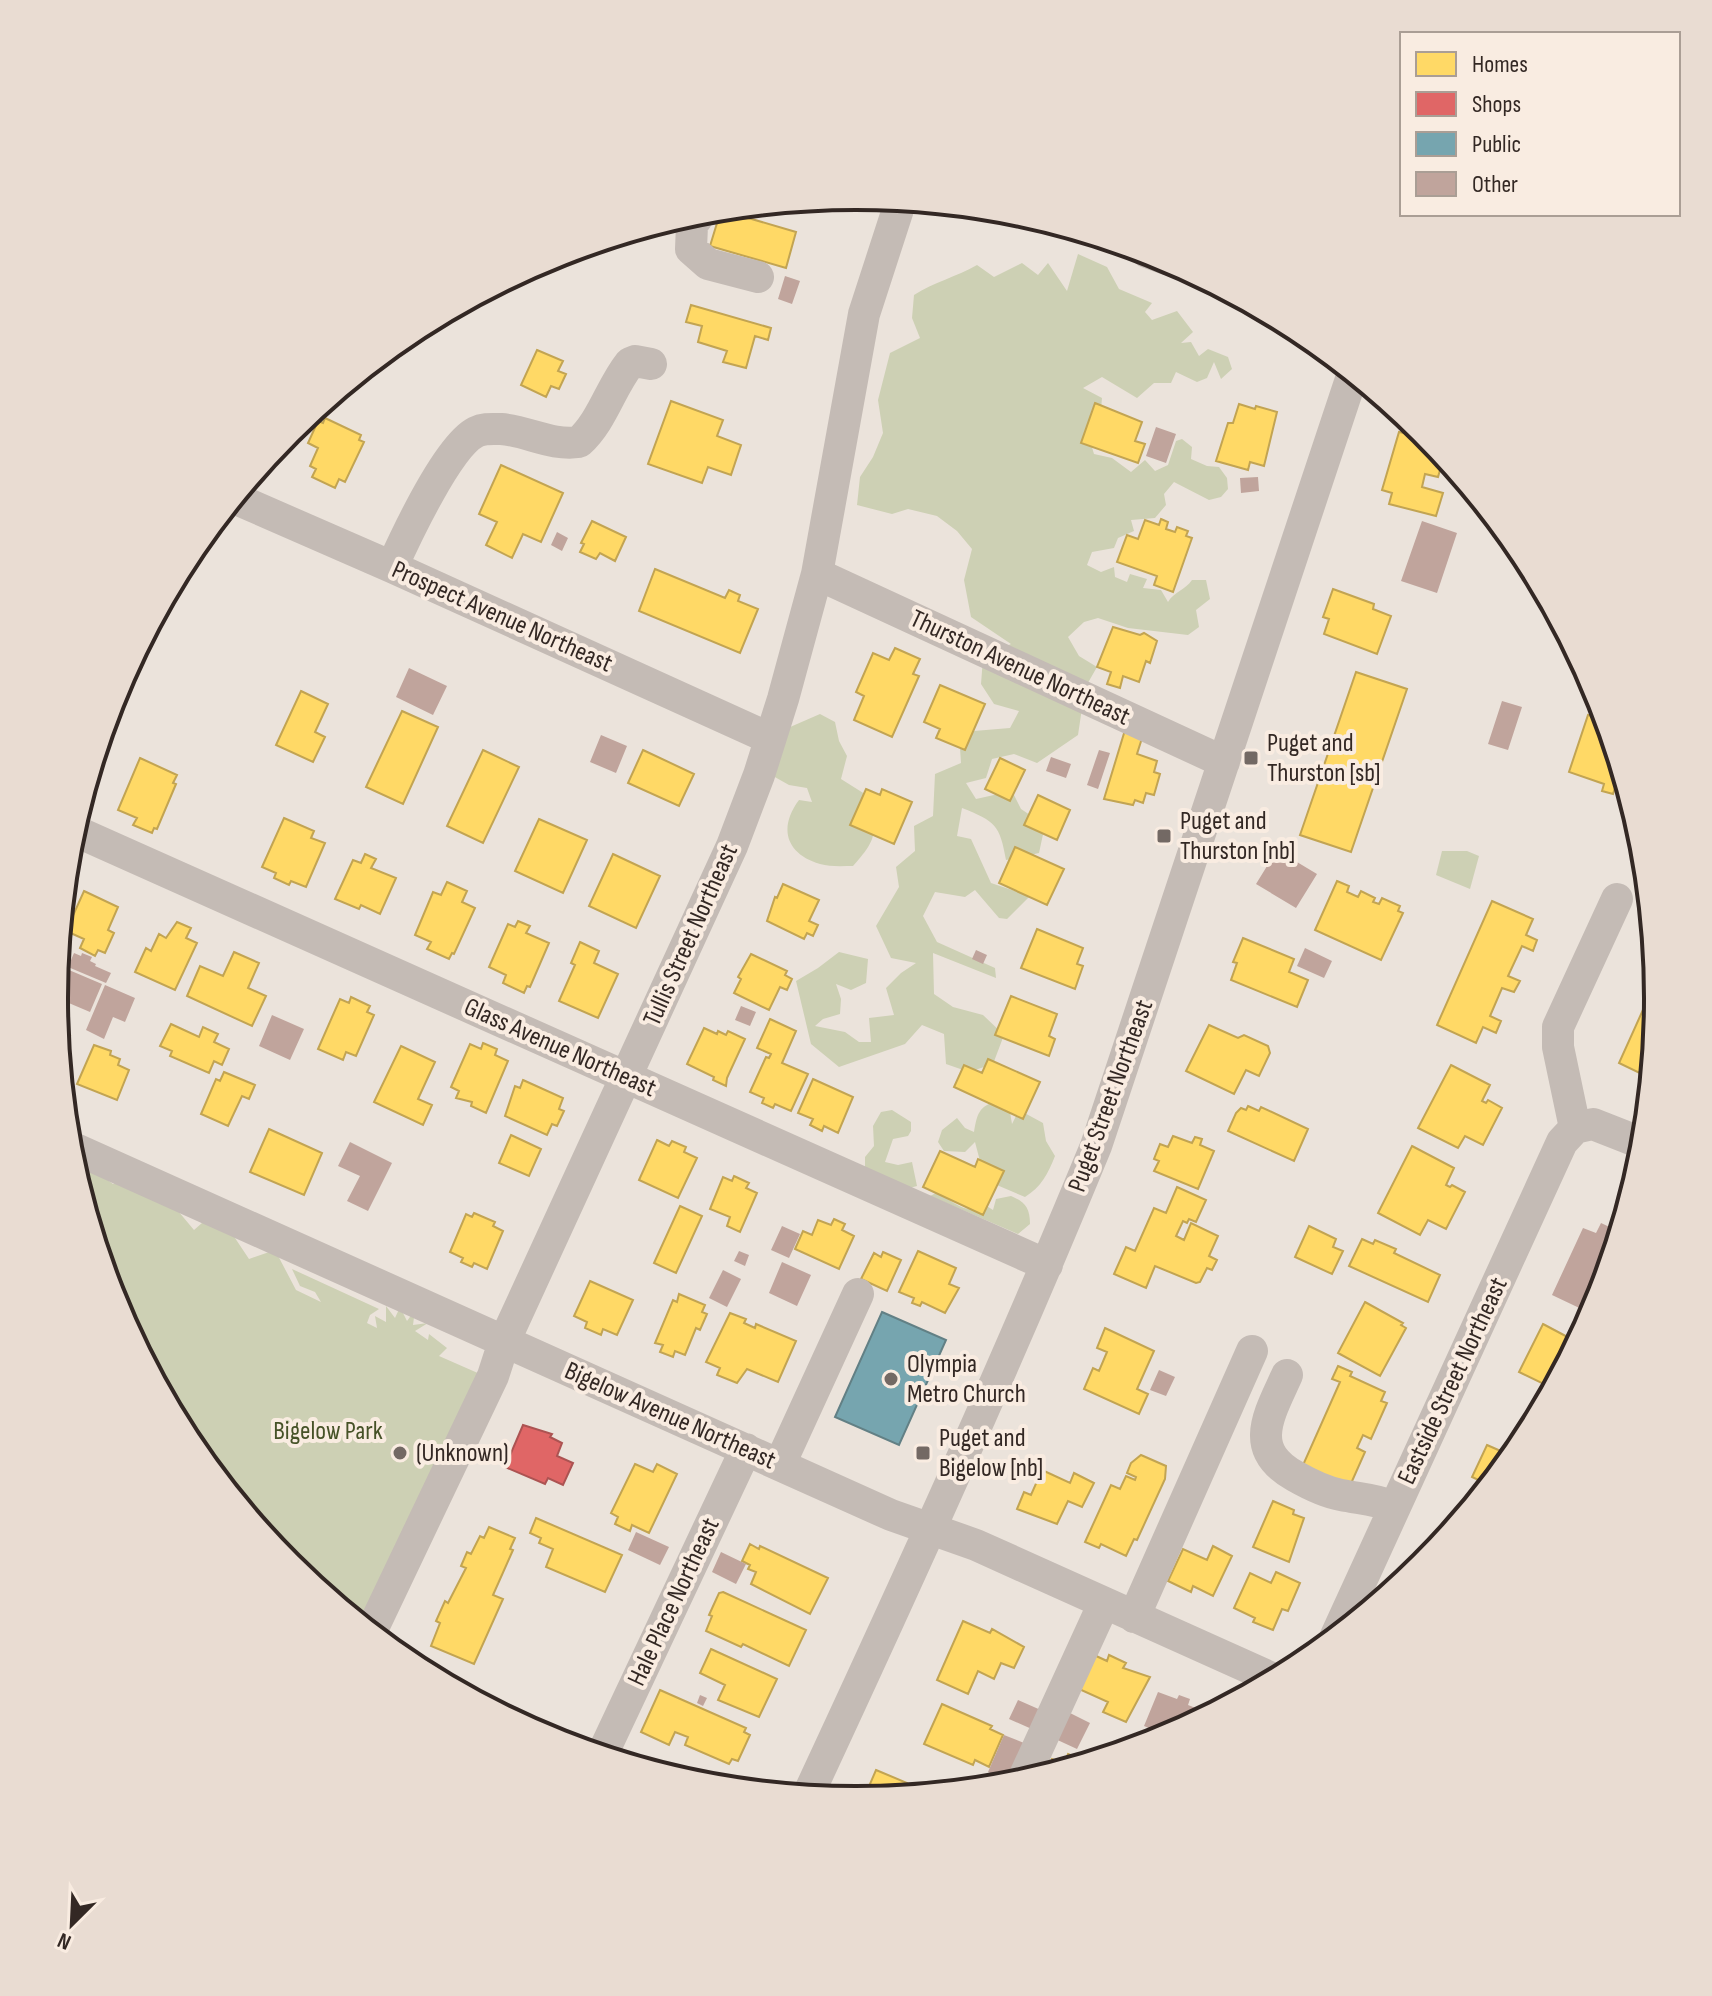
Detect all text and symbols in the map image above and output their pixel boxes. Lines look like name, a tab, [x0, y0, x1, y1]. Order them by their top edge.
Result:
legend	[1400, 32, 1680, 216]
text: Homes	[1472, 50, 1528, 79]
text: Shops	[1472, 90, 1521, 119]
text: Public	[1472, 130, 1521, 159]
text: Other	[1472, 170, 1518, 199]
street label: Prospect Avenue Northeast	[387, 554, 617, 680]
street label: Thurston Avenue Northeast	[905, 603, 1135, 733]
place label: Puget and Thurston [sb]	[1267, 728, 1380, 789]
marker: Puget and Thurston [sb]	[1242, 749, 1260, 767]
place label: Puget and Thurston [nb]	[1180, 806, 1295, 867]
marker: Puget and Thurston [nb]	[1155, 827, 1173, 845]
street label: Tullis Street Northeast	[637, 839, 745, 1031]
street label: Glass Avenue Northeast	[459, 992, 661, 1104]
street label: Puget Street Northeast	[1062, 996, 1160, 1196]
street label: Eastside Street Northeast	[1391, 1273, 1515, 1489]
place label: Olympia Metro Church	[907, 1349, 1026, 1410]
street label: Bigelow Avenue Northeast	[560, 1356, 780, 1476]
marker: Olympia Metro Church	[882, 1370, 900, 1388]
park label: Bigelow Park	[273, 1416, 383, 1447]
place label: Puget and Bigelow [nb]	[939, 1423, 1043, 1484]
place label: (Unknown)	[416, 1438, 509, 1469]
marker: (Unknown)	[391, 1444, 409, 1462]
marker: Puget and Bigelow [nb]	[914, 1444, 932, 1462]
street label: Hale Place Northeast	[622, 1513, 727, 1691]
north arrow	[32, 1884, 112, 1964]
text: N	[54, 1926, 75, 1956]

